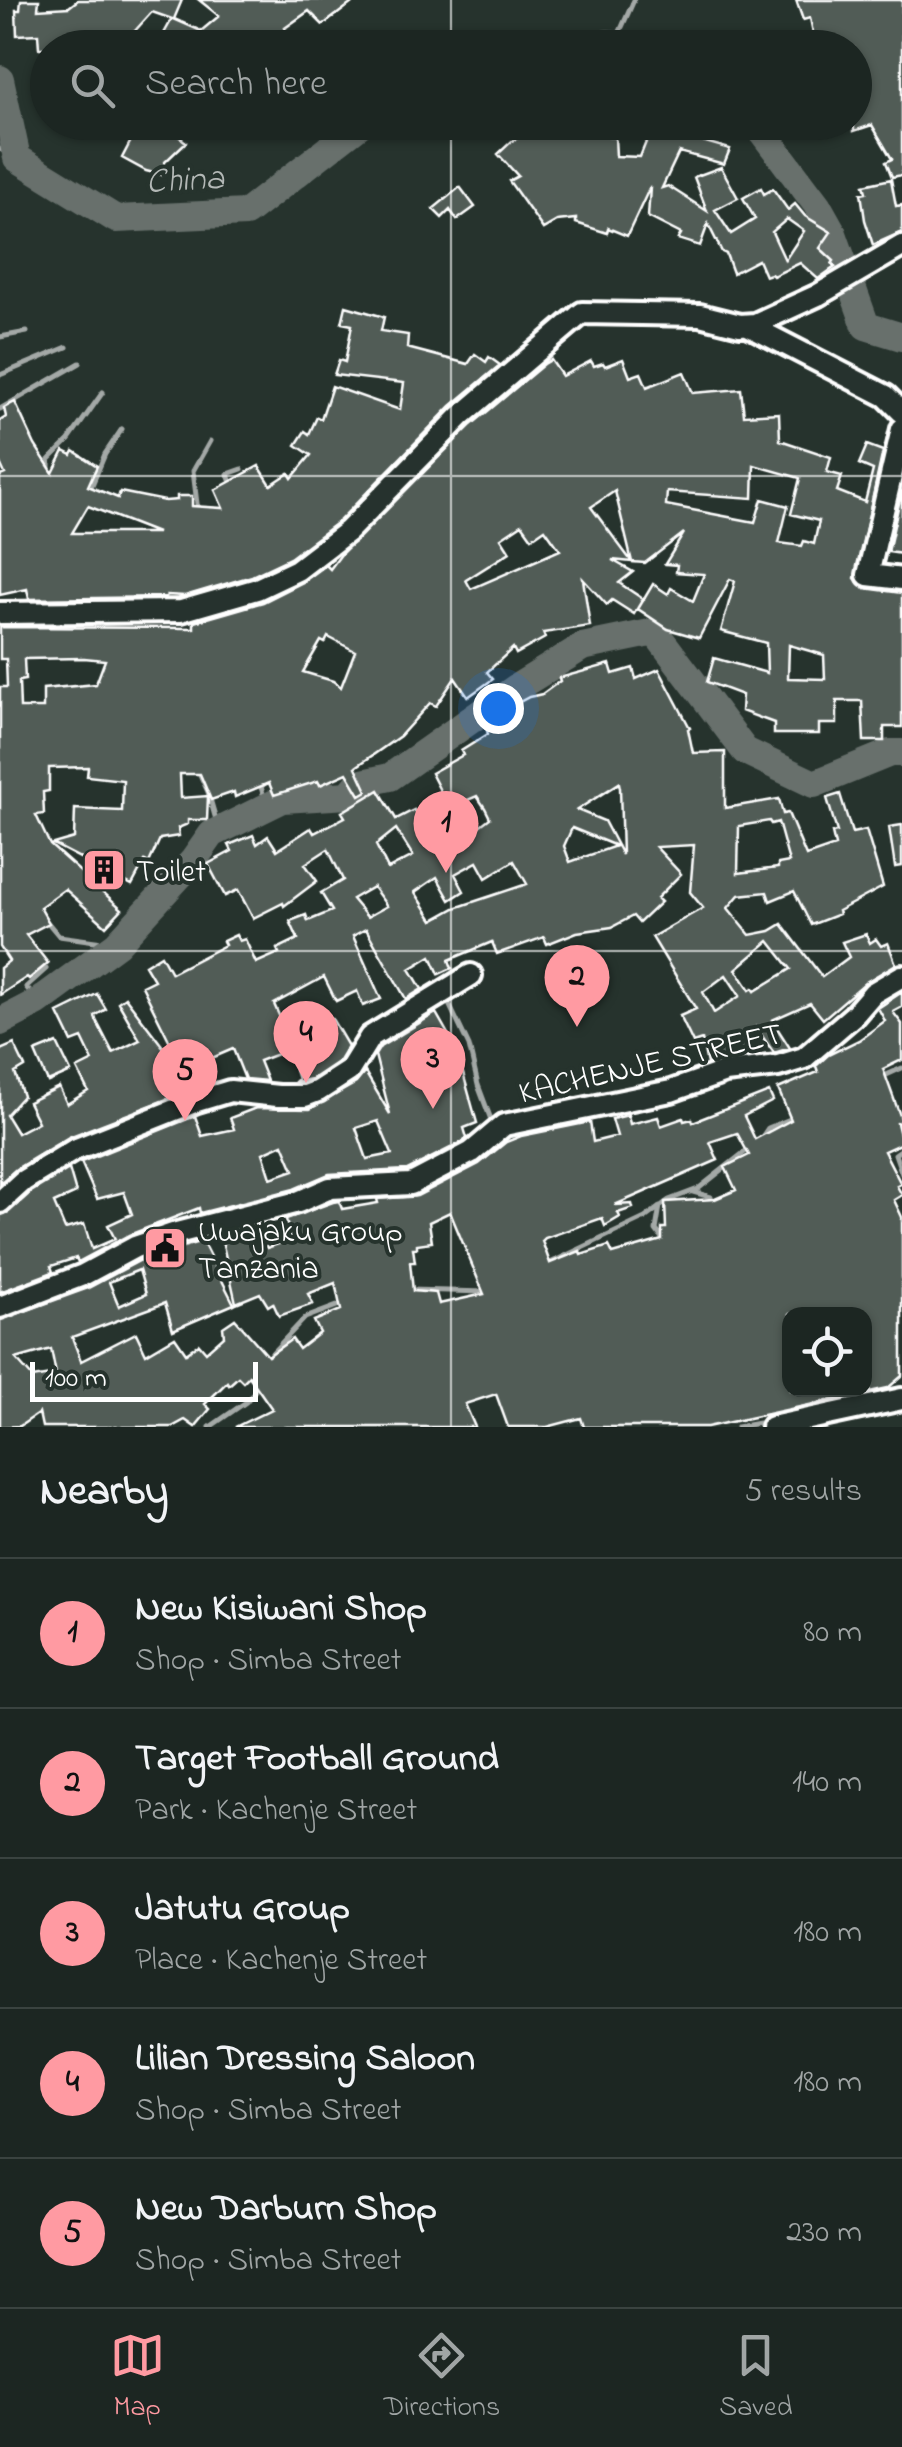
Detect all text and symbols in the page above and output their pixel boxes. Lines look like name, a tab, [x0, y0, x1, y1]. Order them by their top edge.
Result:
search box	[30, 30, 872, 140]
text: Search here	[145, 57, 327, 113]
icon: search	[65, 58, 120, 113]
water label: China	[145, 154, 227, 209]
your location	[473, 683, 524, 734]
pin: 1	[414, 790, 478, 873]
building icon: Toilet	[81, 847, 127, 893]
place label: Toilet	[136, 850, 206, 897]
pin: 2	[544, 944, 610, 1027]
pin: 4	[274, 1000, 338, 1083]
street label: KACHENJE STREET	[514, 1012, 787, 1119]
pin: 3	[400, 1026, 466, 1109]
pin: 5	[152, 1038, 218, 1121]
place label: Uwajaku Group Tanzania	[198, 1210, 403, 1294]
public building icon: Uwajaku Group Tanzania	[142, 1225, 188, 1271]
map controls	[782, 1307, 872, 1397]
button: locate	[782, 1307, 872, 1397]
scale bar	[30, 1357, 258, 1402]
text: 100 m	[45, 1359, 107, 1400]
text: Nearby	[40, 1462, 168, 1523]
text: 5 results	[745, 1469, 862, 1516]
text: New Kisiwani Shop	[135, 1582, 427, 1638]
text: 1	[67, 1610, 78, 1657]
text: 80 m	[803, 1610, 862, 1657]
text: Shop · Simba Street	[135, 1638, 402, 1685]
text: Target Football Ground	[135, 1732, 499, 1788]
text: 2	[65, 1760, 80, 1807]
text: 140 m	[792, 1760, 862, 1807]
text: Park · Kachenje Street	[135, 1788, 417, 1835]
text: Jatutu Group	[135, 1882, 350, 1938]
text: 3	[66, 1910, 79, 1957]
text: 180 m	[793, 1910, 862, 1957]
text: Place · Kachenje Street	[135, 1938, 427, 1985]
text: Lilian Dressing Saloon	[135, 2032, 475, 2088]
text: 4	[66, 2060, 79, 2107]
text: 180 m	[793, 2060, 862, 2107]
text: Shop · Simba Street	[135, 2088, 402, 2135]
text: New Darburn Shop	[135, 2182, 437, 2238]
text: 5	[63, 2210, 82, 2257]
text: 230 m	[786, 2210, 862, 2257]
text: Shop · Simba Street	[135, 2238, 402, 2285]
tab: Map	[110, 2328, 165, 2429]
tab: Directions	[384, 2328, 500, 2429]
tab: Saved	[719, 2328, 792, 2429]

